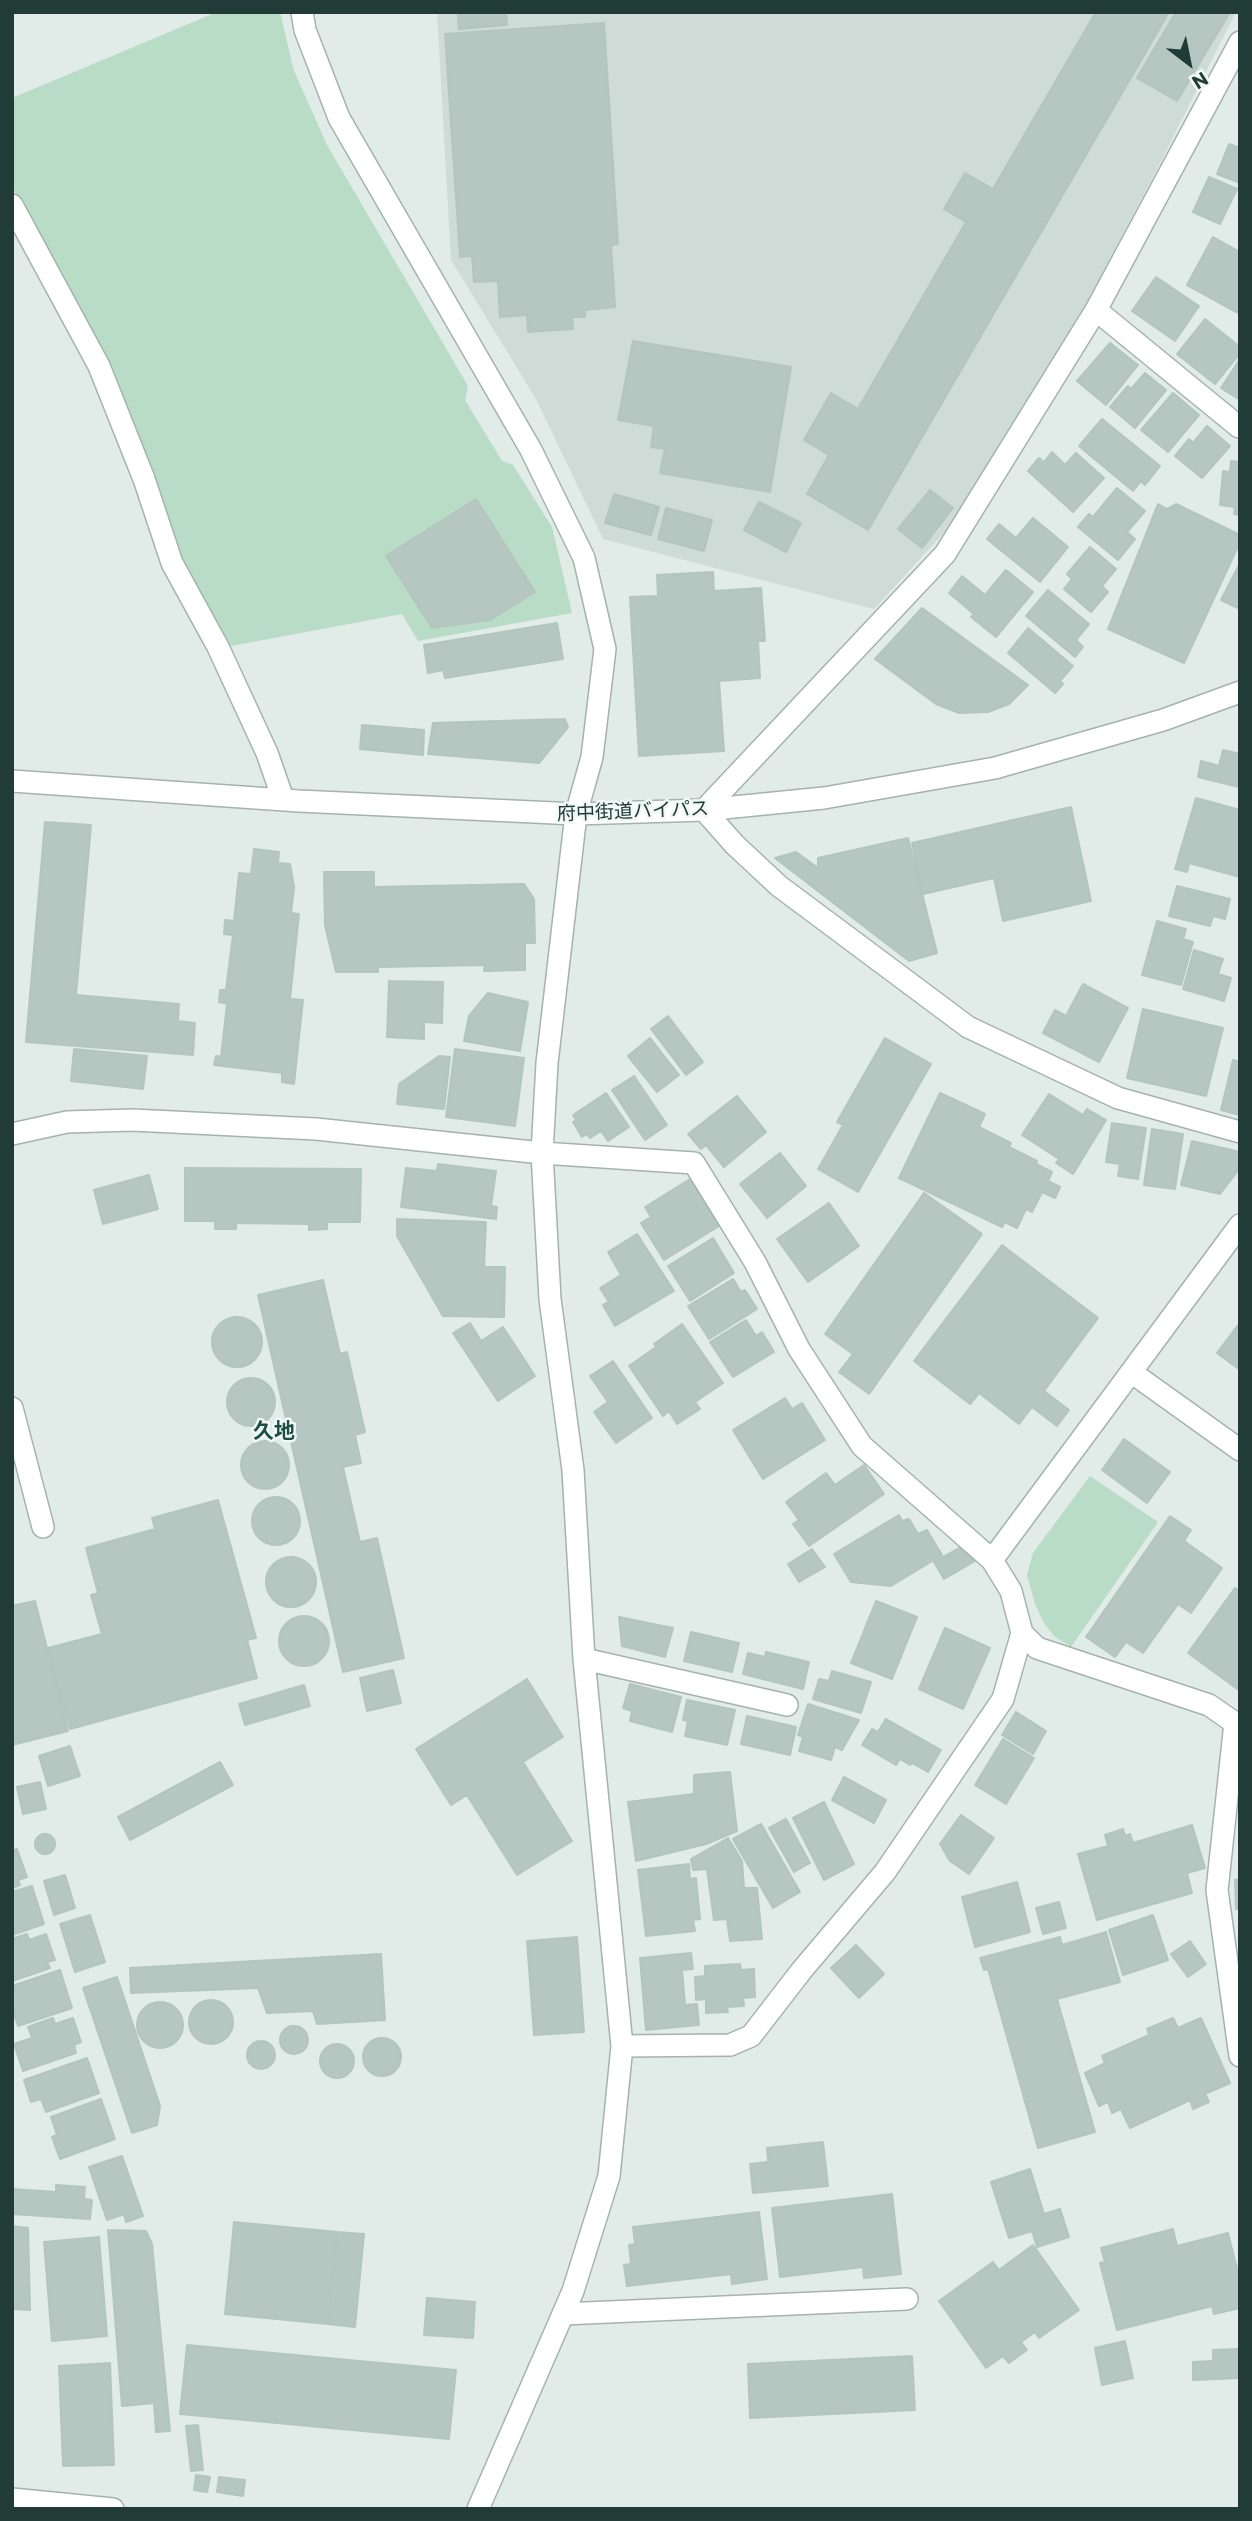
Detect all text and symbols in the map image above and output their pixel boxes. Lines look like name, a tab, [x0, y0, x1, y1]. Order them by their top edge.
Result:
north arrow	[1154, 28, 1224, 98]
text: N	[1188, 68, 1213, 95]
street label: 府中街道バイパス	[557, 797, 709, 825]
district label: 久地	[253, 1418, 295, 1444]

